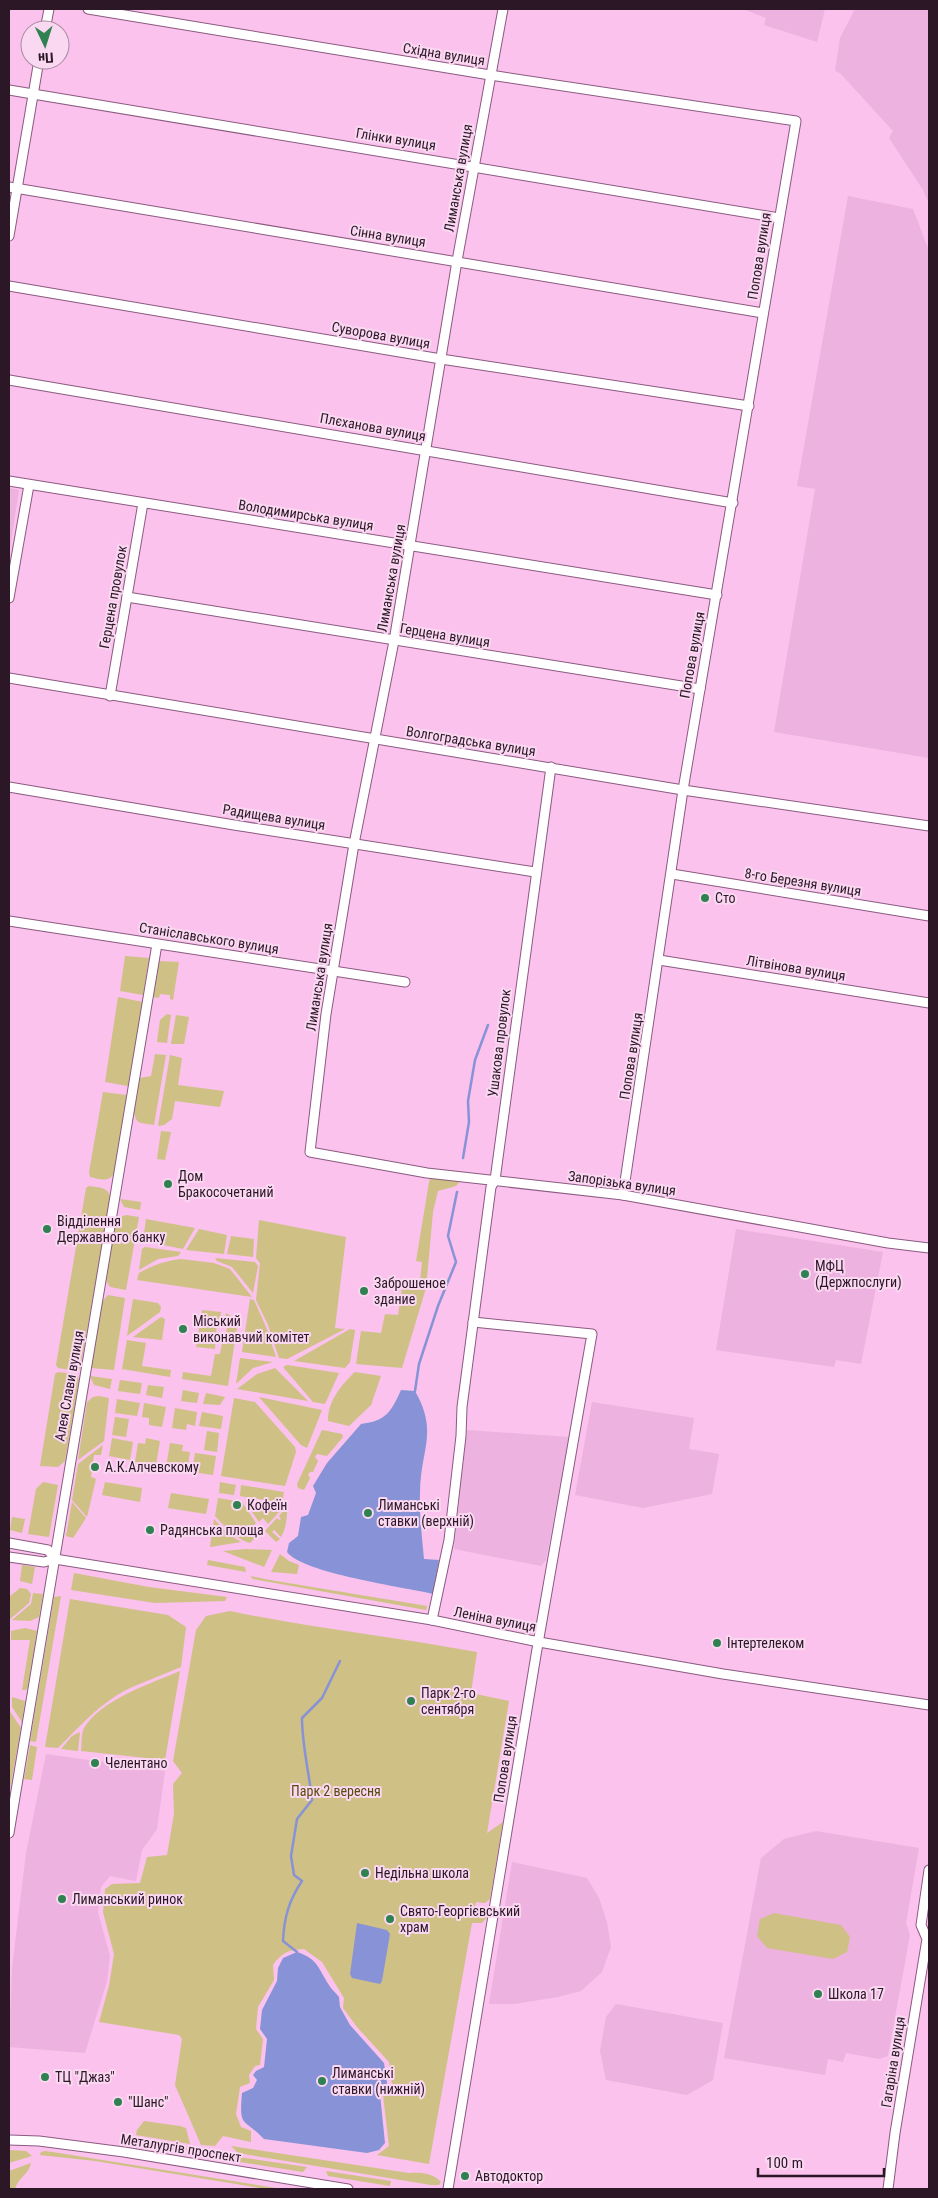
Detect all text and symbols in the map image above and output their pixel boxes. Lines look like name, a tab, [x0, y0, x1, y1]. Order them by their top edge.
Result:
north arrow	[20, 20, 70, 70]
street label: Східна вулиця	[402, 40, 486, 68]
text: Пн	[38, 49, 54, 66]
street label: Лиманська вулиця	[441, 123, 475, 233]
street label: Глінки вулиця	[355, 125, 437, 153]
street label: Попова вулиця	[744, 211, 774, 301]
street label: Сінна вулиця	[349, 222, 427, 250]
street label: Суворова вулиця	[331, 318, 431, 352]
street label: Плєханова вулиця	[319, 410, 427, 444]
street label: Володимирська вулиця	[237, 496, 375, 534]
street label: Лиманська вулиця	[374, 523, 408, 633]
street label: Герцена провулок	[96, 544, 130, 650]
street label: Попова вулиця	[676, 610, 708, 700]
street label: Герцена вулиця	[399, 620, 491, 650]
street label: Волгоградська вулиця	[405, 723, 537, 759]
street label: Радищева вулиця	[222, 801, 326, 833]
street label: 8-го Березня вулиця	[744, 865, 862, 899]
place label: Сто	[715, 890, 736, 906]
marker: Сто	[699, 892, 711, 904]
street label: Станіславського вулиця	[138, 919, 280, 957]
street label: Лиманська вулиця	[303, 922, 335, 1032]
street label: Літвінова вулиця	[745, 952, 847, 984]
street label: Ушакова провулок	[484, 988, 514, 1098]
street label: Попова вулиця	[616, 1011, 646, 1101]
place label: Дом Бракосочетаний	[178, 1168, 274, 1200]
street label: Запорізька вулиця	[567, 1168, 677, 1198]
marker: Дом Бракосочетаний	[162, 1178, 174, 1190]
place label: Відділення Державного банку	[57, 1213, 165, 1245]
marker: Відділення Державного банку	[41, 1223, 53, 1235]
place label: МФЦ (Держпослуги)	[815, 1258, 902, 1291]
marker: МФЦ (Держпослуги)	[799, 1268, 811, 1280]
place label: Заброшеное здание	[374, 1275, 446, 1307]
marker: Заброшеное здание	[358, 1285, 370, 1297]
place label: Міський виконавчий комітет	[193, 1313, 310, 1345]
marker: Міський виконавчий комітет	[177, 1323, 189, 1335]
street label: Алея Слави вулиця	[51, 1329, 87, 1443]
place label: А.К.Алчевскому	[105, 1459, 199, 1475]
marker: А.К.Алчевскому	[89, 1461, 101, 1473]
place label: Кофеїн	[247, 1497, 287, 1513]
place label: Лиманські ставки (верхній)	[378, 1497, 474, 1530]
marker: Кофеїн	[231, 1499, 243, 1511]
marker: Лиманські ставки (верхній)	[362, 1507, 374, 1519]
place label: Радянська площа	[160, 1522, 264, 1538]
marker: Радянська площа	[144, 1524, 156, 1536]
street label: Леніна вулиця	[452, 1603, 538, 1635]
place label: Інтертелеком	[727, 1635, 804, 1651]
marker: Інтертелеком	[711, 1637, 723, 1649]
place label: Парк 2-го сентября	[421, 1685, 476, 1717]
marker: Парк 2-го сентября	[405, 1695, 417, 1707]
street label: Попова вулиця	[490, 1714, 520, 1804]
place label: Челентано	[105, 1755, 168, 1771]
marker: Челентано	[89, 1757, 101, 1769]
park label: Парк 2 вересня	[291, 1783, 381, 1799]
place label: Недільна школа	[375, 1865, 469, 1881]
marker: Недільна школа	[359, 1867, 371, 1879]
place label: Лиманський ринок	[72, 1891, 183, 1907]
marker: Лиманський ринок	[56, 1893, 68, 1905]
place label: Свято-Георгієвський храм	[400, 1903, 520, 1935]
marker: Свято-Георгієвський храм	[384, 1913, 396, 1925]
place label: Школа 17	[828, 1986, 884, 2002]
marker: Школа 17	[812, 1988, 824, 2000]
street label: Гагаріна вулиця	[878, 2015, 908, 2109]
place label: Лиманські ставки (нижній)	[332, 2065, 425, 2098]
place label: ТЦ "Джаз"	[55, 2069, 115, 2085]
marker: ТЦ "Джаз"	[39, 2071, 51, 2083]
marker: Лиманські ставки (нижній)	[316, 2075, 328, 2087]
place label: "Шанс"	[128, 2094, 169, 2110]
marker: "Шанс"	[112, 2096, 124, 2108]
street label: Металургів проспект	[119, 2131, 243, 2165]
scale bar	[758, 2146, 884, 2178]
text: 100 m	[766, 2154, 803, 2172]
place label: Автодоктор	[475, 2168, 543, 2184]
marker: Автодоктор	[459, 2170, 471, 2182]

